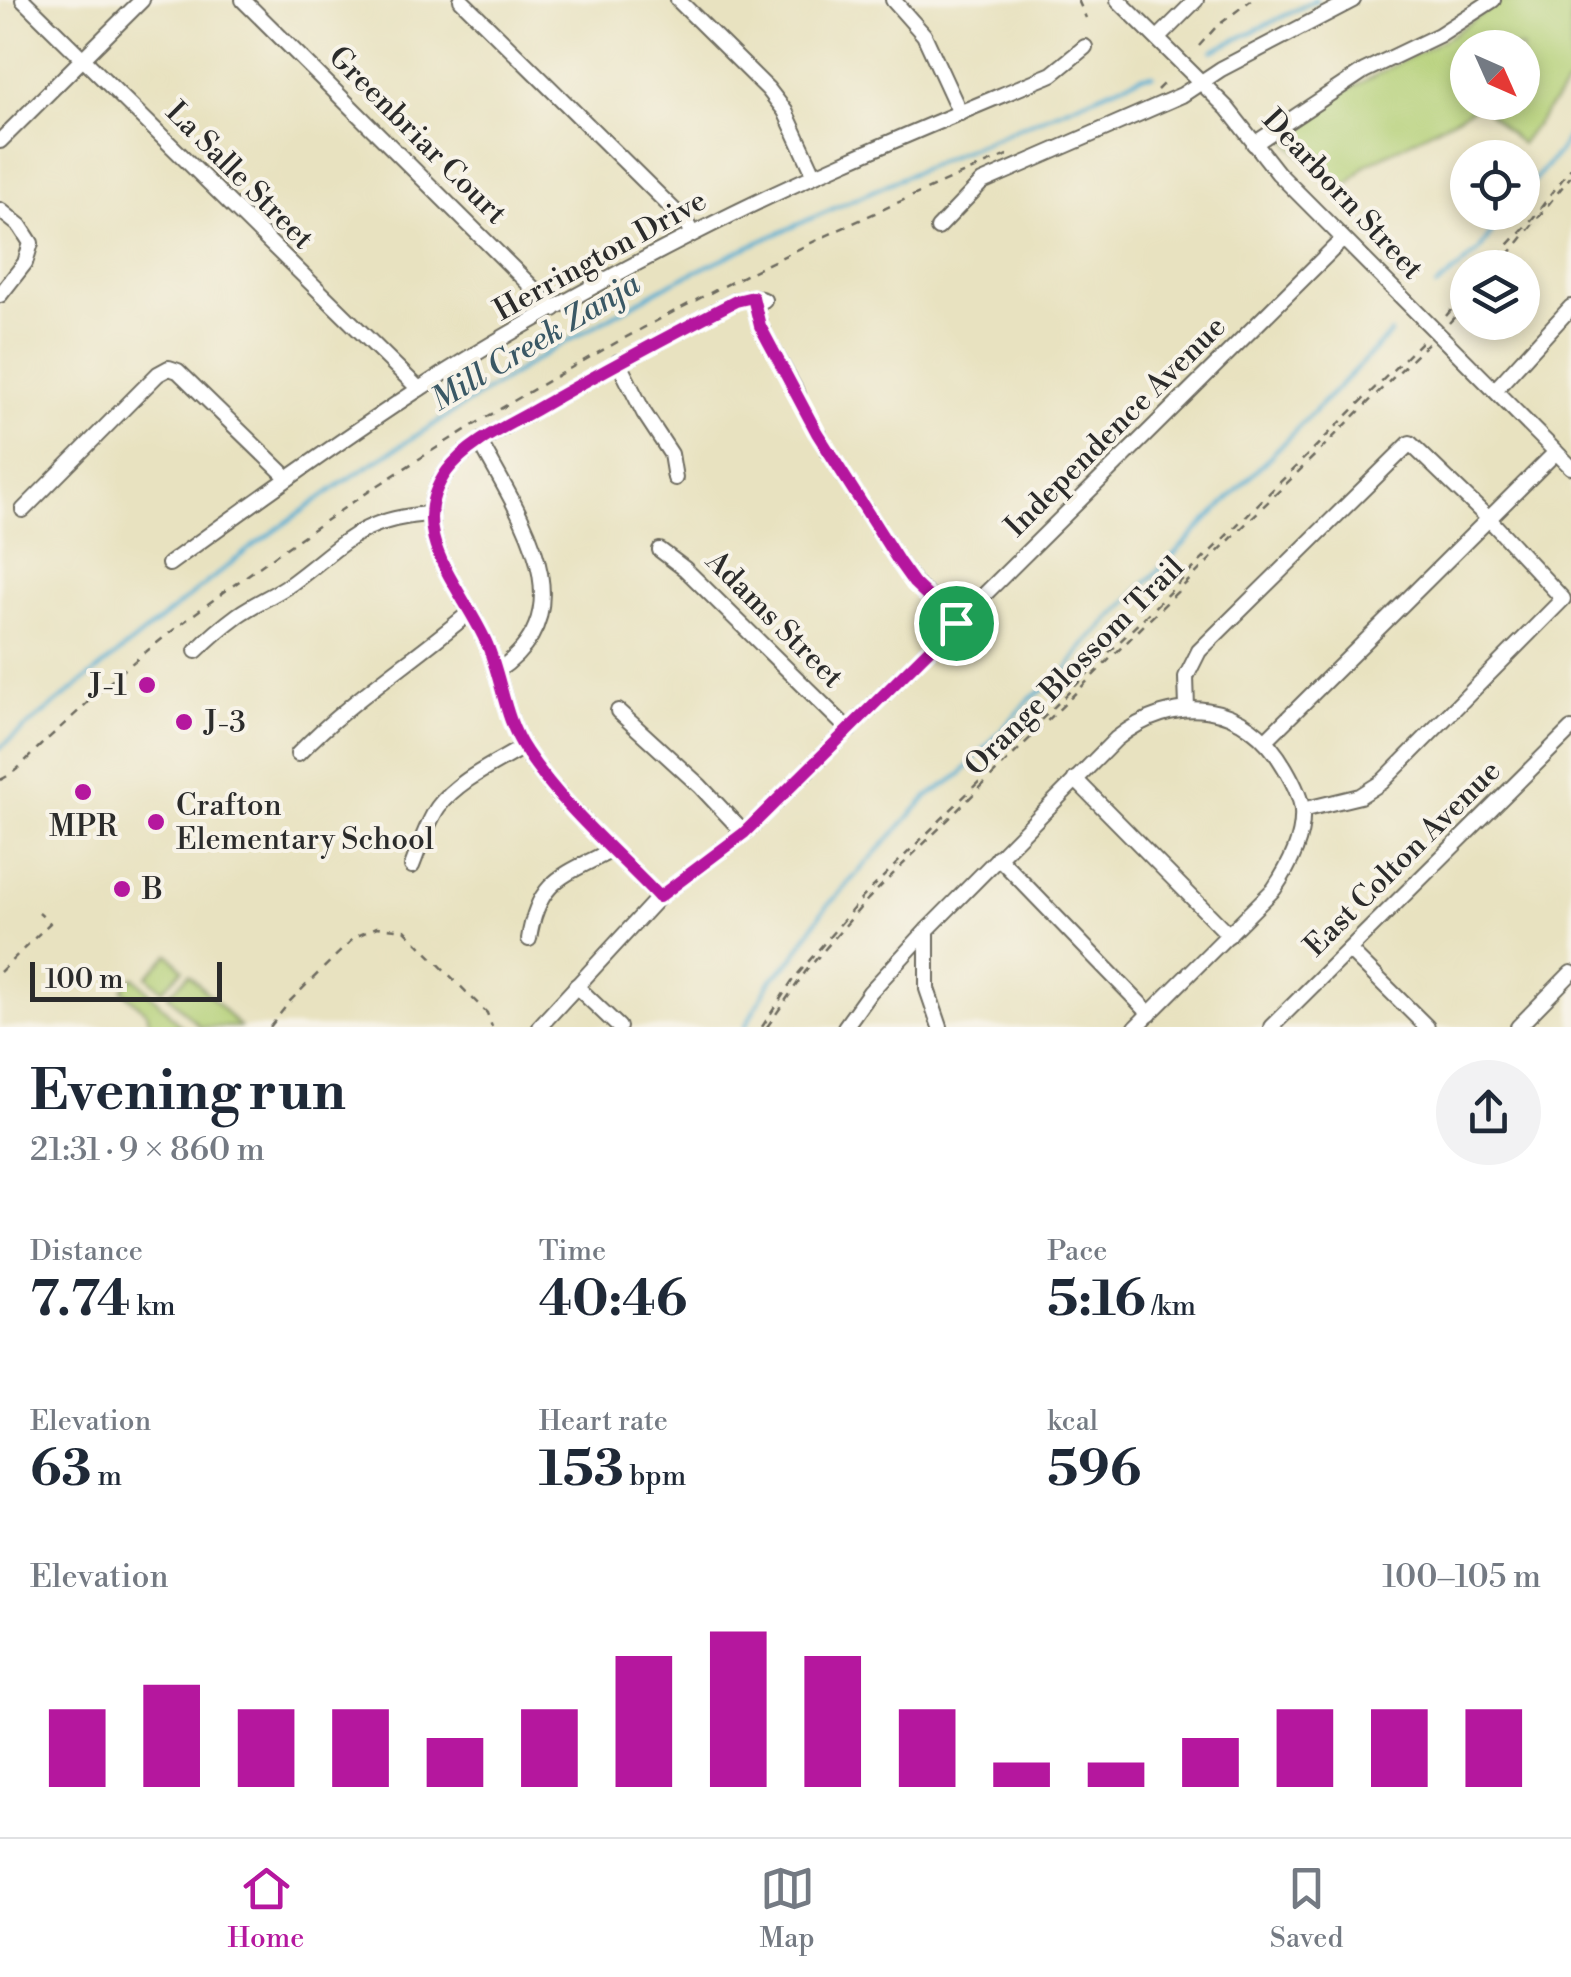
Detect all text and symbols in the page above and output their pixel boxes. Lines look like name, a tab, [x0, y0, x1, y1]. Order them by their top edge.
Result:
north arrow	[1450, 30, 1540, 120]
map controls	[1450, 30, 1540, 340]
street label: Greenbriar Court	[320, 39, 515, 233]
street label: La Salle Street	[157, 94, 322, 258]
street label: Dearborn Street	[1254, 102, 1431, 288]
button: locate	[1450, 140, 1540, 230]
street label: Herrington Drive	[488, 182, 713, 330]
button: layers	[1450, 250, 1540, 340]
water label: Mill Creek Zanja	[424, 264, 648, 420]
street label: Independence Avenue	[997, 308, 1234, 545]
street label: Adams Street	[697, 542, 851, 697]
street label: Orange Blossom Trail	[957, 549, 1192, 784]
pin	[914, 581, 999, 666]
icon: arrive	[929, 596, 984, 651]
place label: J-1	[88, 667, 127, 705]
marker: J-1	[136, 674, 158, 696]
place label: J-3	[203, 704, 246, 742]
marker: J-3	[173, 711, 195, 733]
street label: East Colton Avenue	[1296, 752, 1509, 965]
marker: MPR	[72, 781, 94, 803]
place label: Crafton Elementary School	[176, 787, 434, 859]
place label: MPR	[49, 808, 118, 846]
marker: Crafton Elementary School	[145, 811, 167, 833]
place label: B	[141, 871, 163, 909]
marker: B	[111, 878, 133, 900]
scale bar	[30, 957, 222, 1001]
text: 100 m	[45, 962, 124, 997]
text: Evening run	[30, 1058, 346, 1127]
button: share	[1436, 1060, 1541, 1165]
text: 21:31 · 9 × 860 m	[30, 1130, 265, 1170]
text: Distance	[30, 1234, 143, 1269]
text: Time	[539, 1234, 606, 1269]
text: Pace	[1047, 1234, 1107, 1269]
text: 7.74	[30, 1269, 131, 1331]
text: 40:46	[539, 1269, 687, 1331]
text: 5:16	[1047, 1269, 1146, 1331]
text: km	[131, 1289, 176, 1324]
text: /km	[1146, 1289, 1196, 1324]
text: Elevation	[30, 1404, 151, 1439]
text: Heart rate	[539, 1404, 668, 1439]
text: kcal	[1047, 1404, 1098, 1439]
text: 63	[30, 1439, 92, 1501]
text: 153	[539, 1439, 624, 1501]
text: 596	[1047, 1439, 1141, 1501]
text: m	[92, 1459, 122, 1494]
text: bpm	[624, 1459, 686, 1494]
text: Elevation	[30, 1557, 169, 1597]
text: 100–105 m	[1382, 1557, 1541, 1597]
tab: Home	[228, 1861, 304, 1956]
tab: Map	[760, 1861, 815, 1956]
tab: Saved	[1270, 1861, 1343, 1956]

